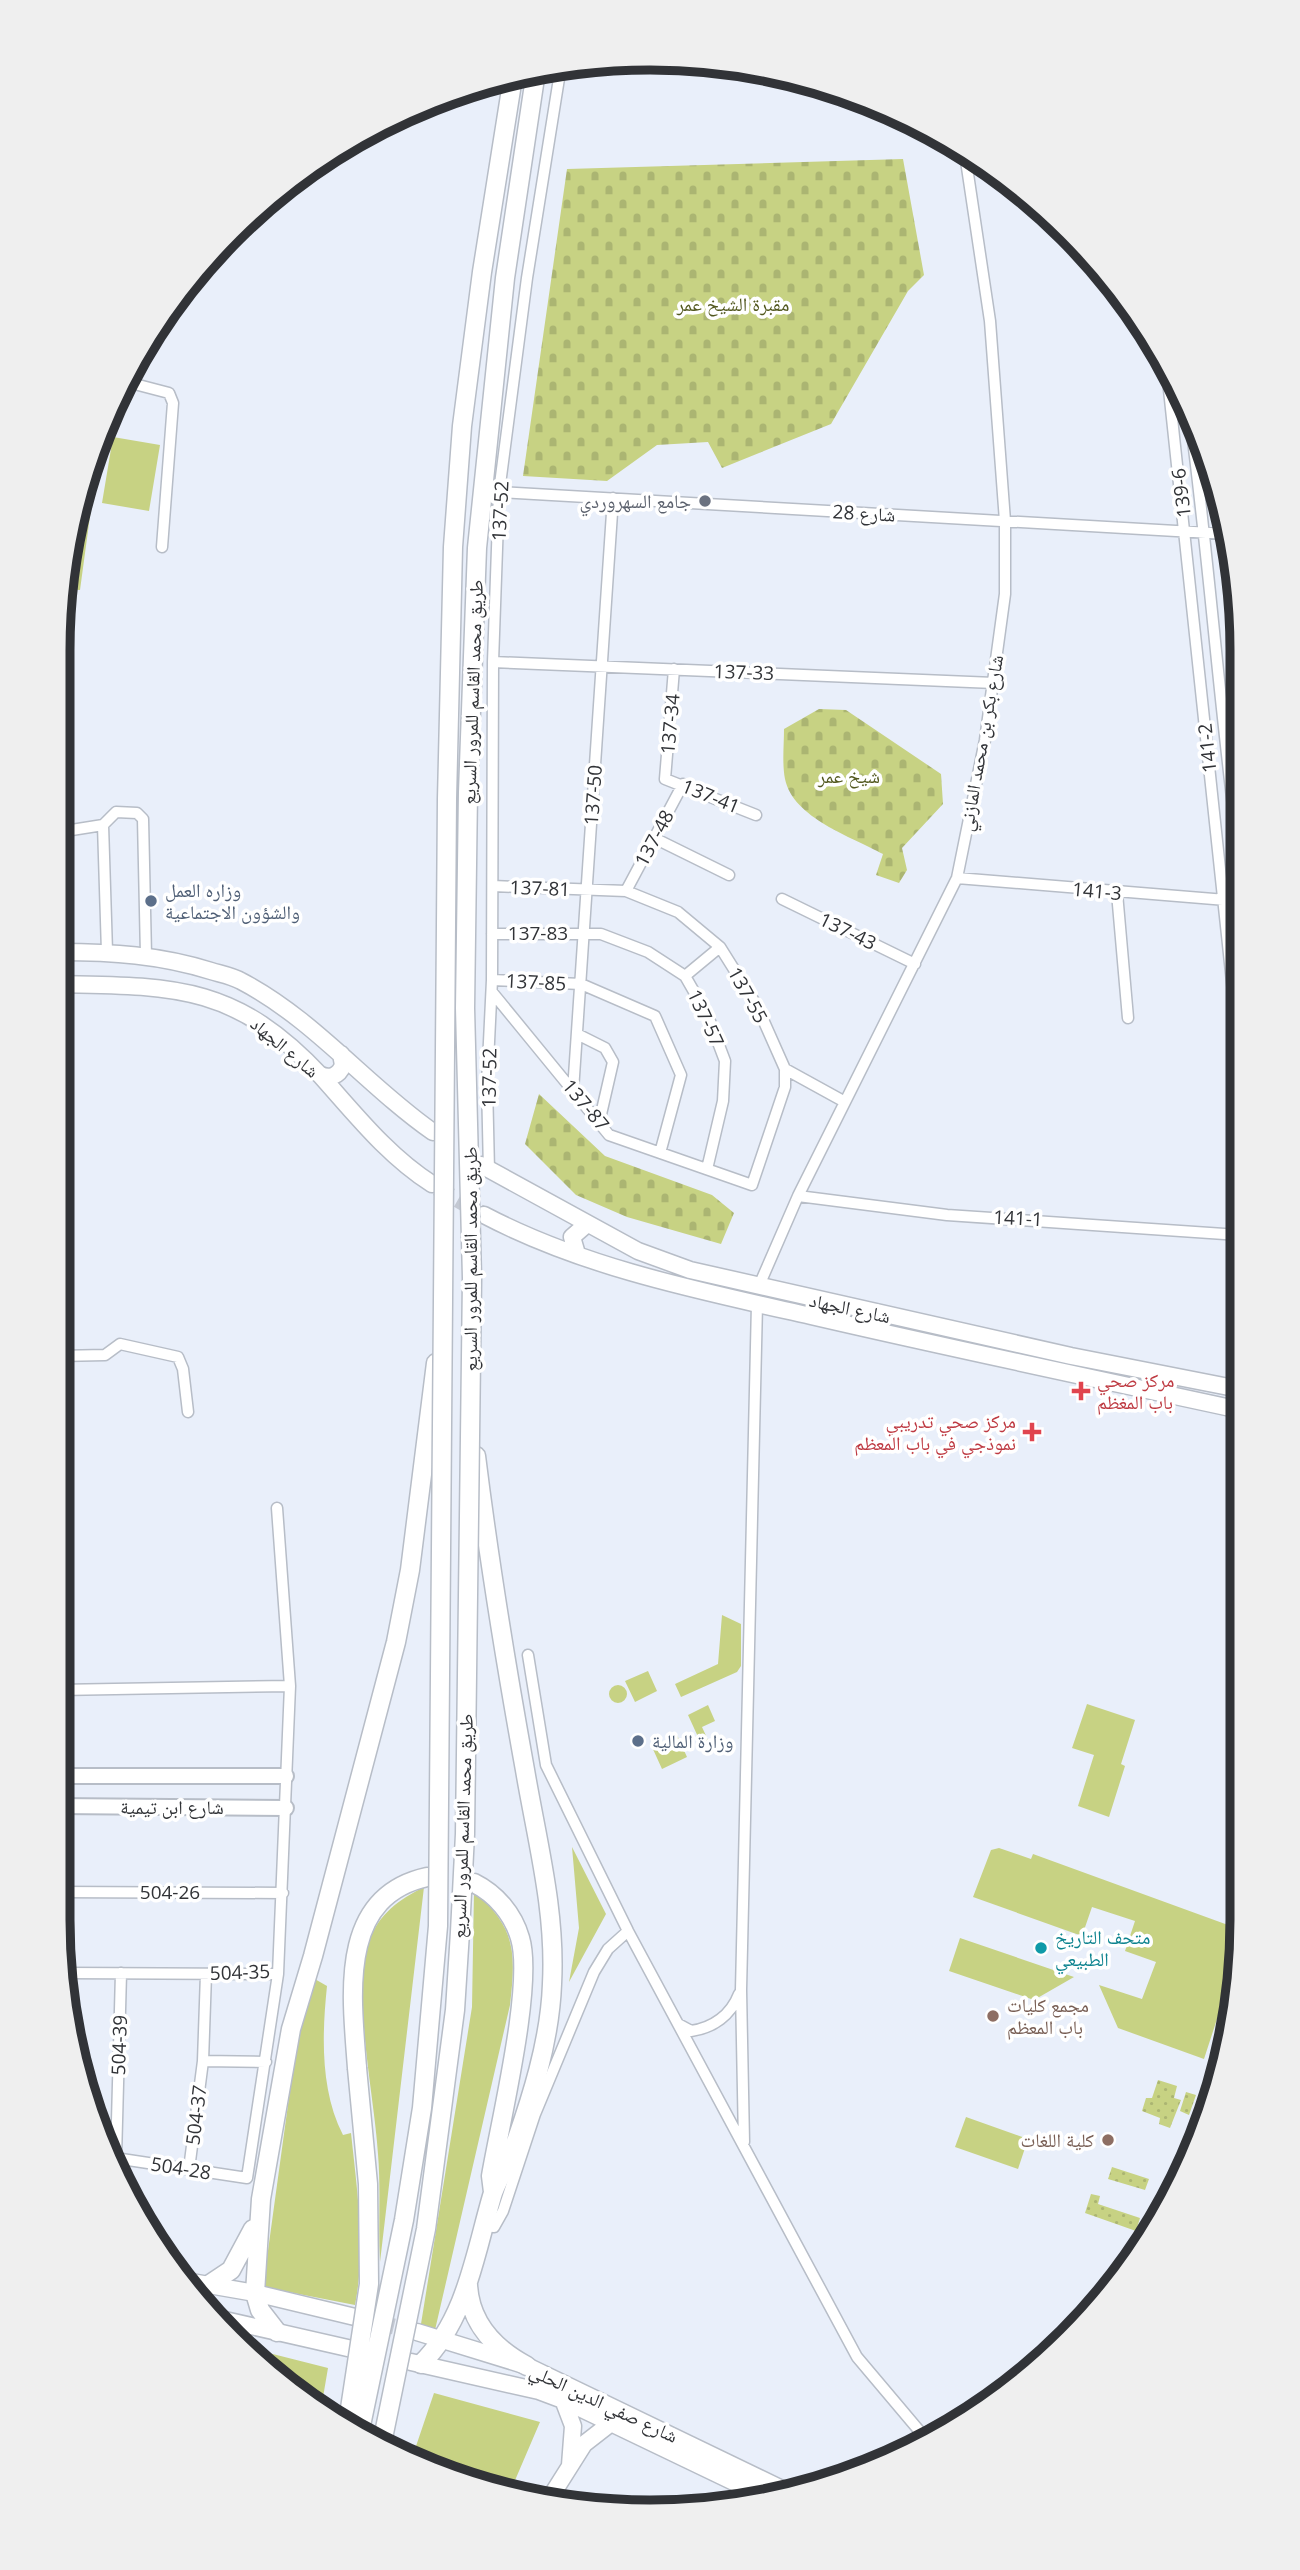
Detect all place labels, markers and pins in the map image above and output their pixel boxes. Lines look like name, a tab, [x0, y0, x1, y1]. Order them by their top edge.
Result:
place label: جامع السهروردي	[580, 488, 691, 517]
marker: جامع السهروردي	[697, 493, 713, 509]
place label: وزاره العمل والشؤون الاجتماعية	[165, 877, 300, 925]
marker: وزاره العمل والشؤون الاجتماعية	[143, 893, 159, 909]
place label: مركز صحي باب المغظم	[1097, 1367, 1174, 1415]
marker: مركز صحي باب المغظم	[1071, 1381, 1091, 1401]
place label: مركز صحي تدريبي نموذجي في باب المعظم	[854, 1408, 1016, 1459]
marker: مركز صحي تدريبي نموذجي في باب المعظم	[1022, 1422, 1042, 1442]
place label: وزارة المالية	[652, 1728, 733, 1754]
marker: وزارة المالية	[630, 1733, 646, 1749]
place label: متحف التاريخ الطبيعي	[1055, 1924, 1150, 1975]
marker: متحف التاريخ الطبيعي	[1033, 1940, 1049, 1956]
place label: مجمع كليات باب المعظم	[1007, 1992, 1089, 2040]
marker: مجمع كليات باب المعظم	[985, 2008, 1001, 2024]
place label: كلية اللغات	[1021, 2127, 1094, 2153]
marker: كلية اللغات	[1100, 2132, 1116, 2148]

